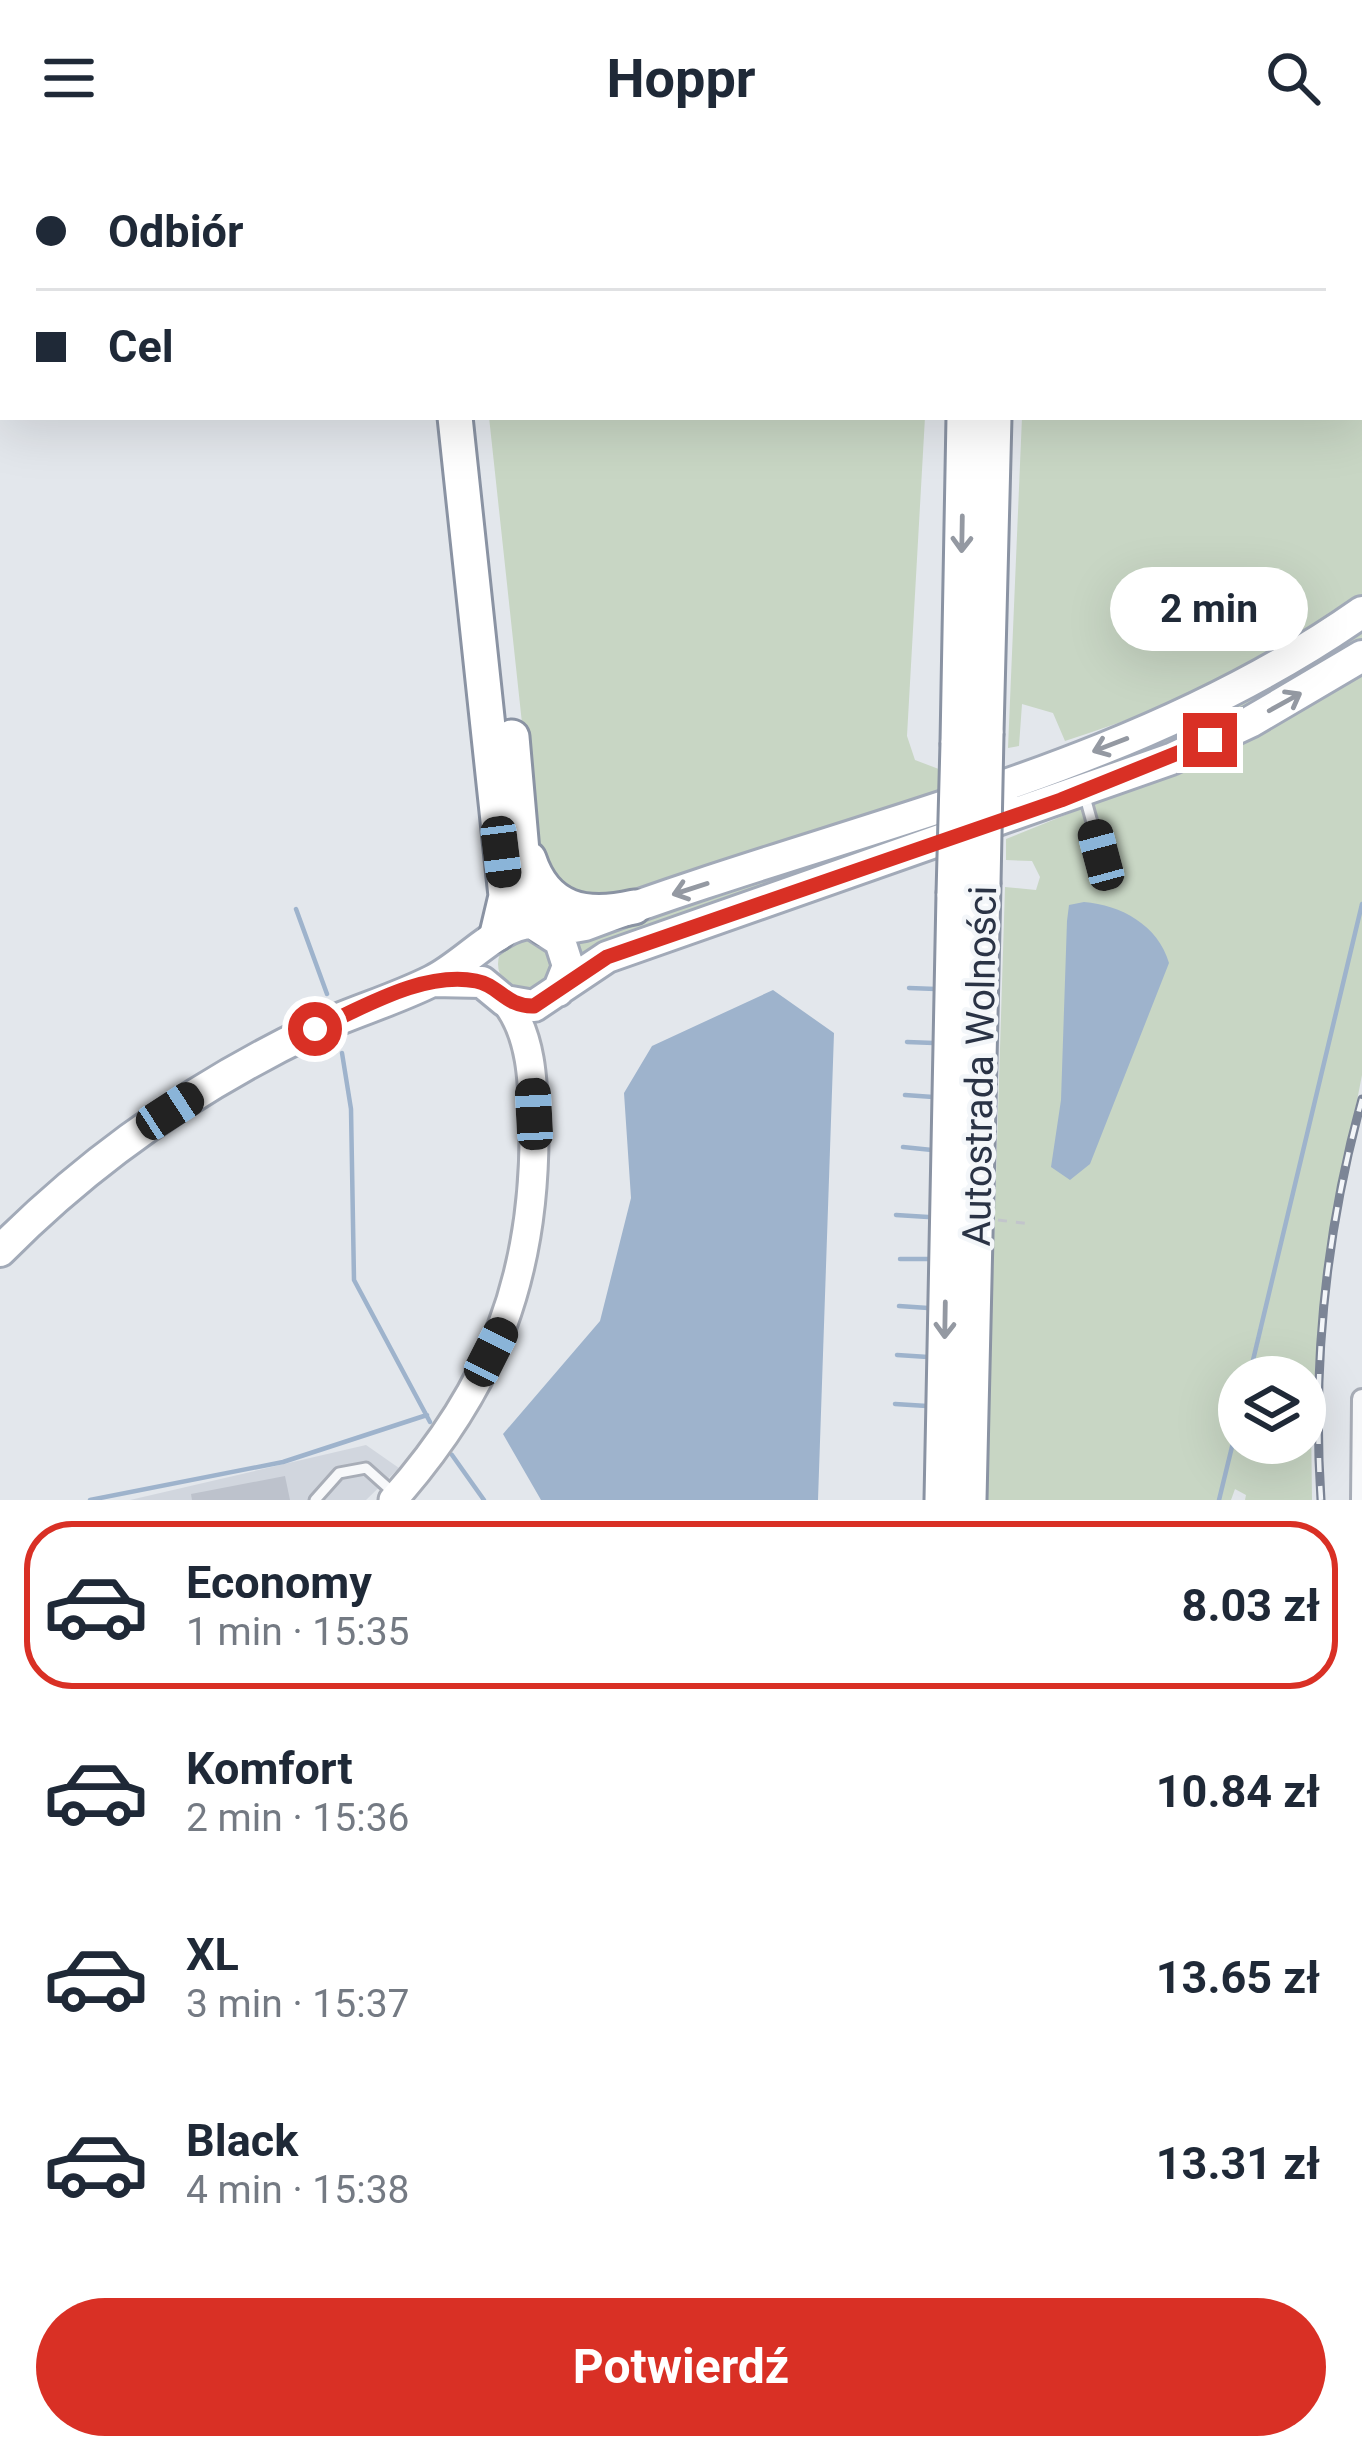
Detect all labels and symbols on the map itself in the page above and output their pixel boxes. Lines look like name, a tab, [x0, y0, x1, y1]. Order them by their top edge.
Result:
one-way arrow	[950, 514, 973, 553]
callout: 2 min	[1111, 566, 1309, 650]
one-way arrow	[1267, 690, 1302, 714]
route end	[1183, 713, 1237, 767]
one-way arrow	[1093, 735, 1130, 757]
car	[479, 814, 523, 890]
car	[1074, 816, 1128, 894]
one-way arrow	[672, 879, 710, 901]
street label: Autostrada Wolności	[954, 885, 1006, 1247]
route start	[288, 1002, 342, 1056]
car	[130, 1076, 210, 1146]
car	[514, 1077, 554, 1151]
one-way arrow	[934, 1300, 957, 1339]
car	[459, 1312, 523, 1392]

